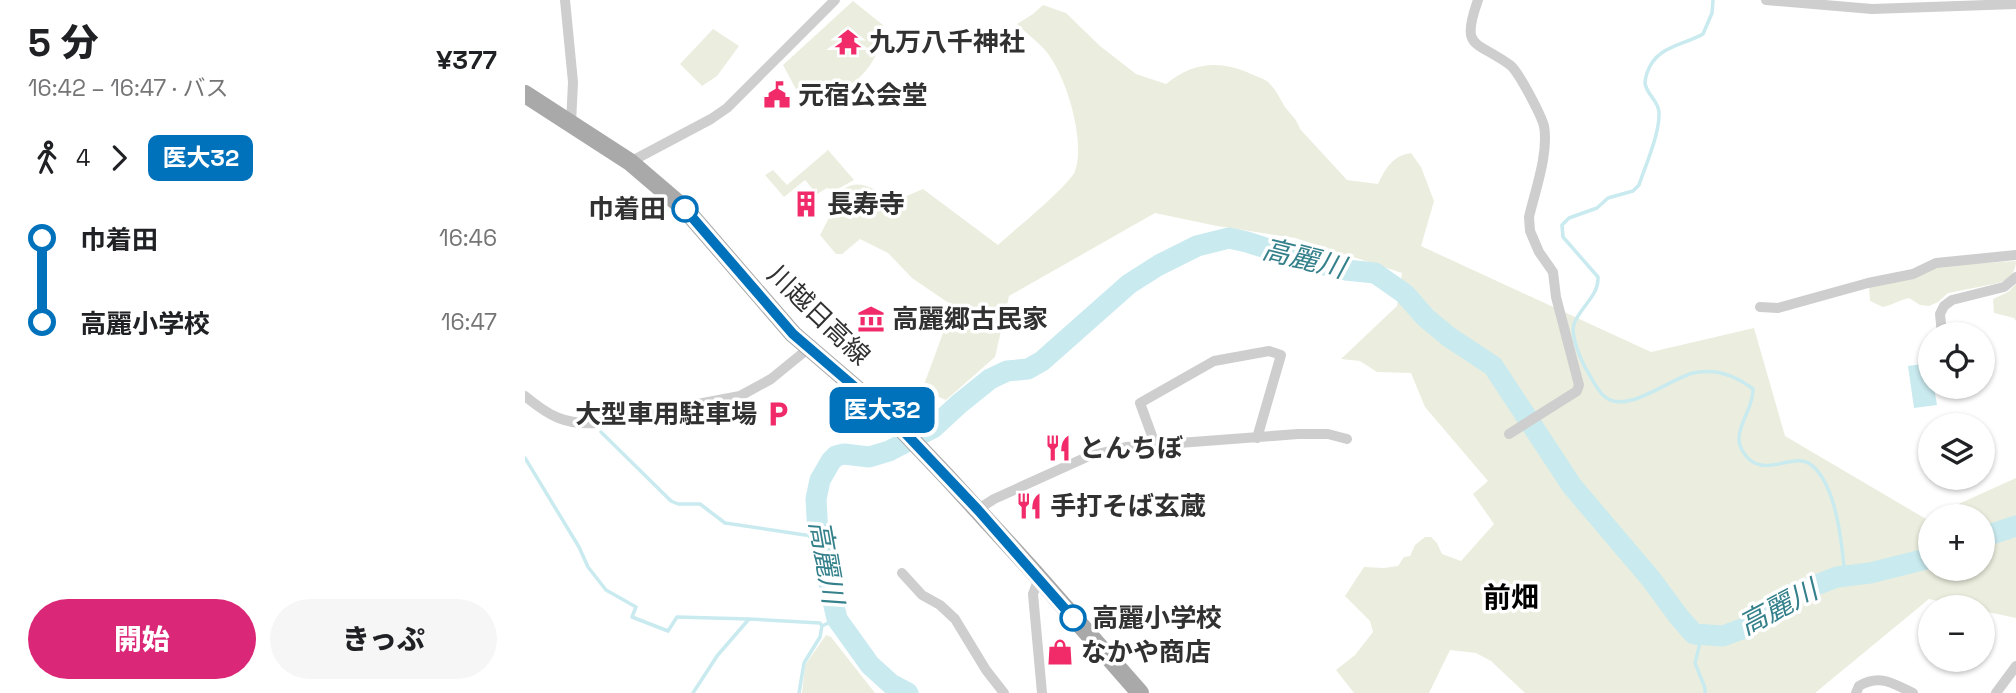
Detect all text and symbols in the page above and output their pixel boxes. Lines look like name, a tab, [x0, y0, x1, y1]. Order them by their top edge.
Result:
text: 5 分	[28, 19, 98, 67]
place label: 九万八千神社	[869, 25, 1025, 59]
temple icon: 九万八千神社	[833, 27, 863, 57]
text: ¥377	[436, 43, 497, 77]
text: 16:42 – 16:47 · バス	[28, 73, 228, 103]
place label: 元宿公会堂	[798, 78, 928, 112]
public building icon: 元宿公会堂	[762, 80, 792, 110]
icon: walk	[28, 139, 66, 177]
icon: forward	[100, 139, 138, 177]
text: 医大32	[162, 142, 239, 173]
text: 4	[76, 143, 90, 173]
place label: 長寿寺	[827, 187, 905, 221]
building icon: 長寿寺	[791, 189, 821, 219]
place label: 巾着田	[588, 192, 666, 226]
marker: 巾着田	[672, 196, 698, 222]
text: 巾着田	[80, 223, 158, 257]
text: 16:46	[439, 223, 497, 253]
water label: 高麗川	[1259, 230, 1352, 286]
street label: 川越日高線	[760, 258, 878, 372]
place label: 高麗郷古民家	[892, 302, 1048, 336]
museum icon: 高麗郷古民家	[856, 304, 886, 334]
text: 高麗小学校	[80, 307, 210, 341]
text: 16:47	[441, 307, 497, 337]
map controls	[1918, 322, 1995, 672]
button: locate	[1918, 322, 1995, 399]
line badge: 医大32	[833, 387, 931, 433]
text: 医大32	[844, 394, 920, 425]
place label: 大型車用駐車場	[575, 397, 757, 431]
parking icon: 大型車用駐車場	[763, 399, 793, 429]
button: layers	[1918, 413, 1995, 490]
place label: とんちぼ	[1079, 431, 1183, 465]
restaurant icon: とんちぼ	[1043, 433, 1073, 463]
place label: 手打そば玄蔵	[1050, 489, 1206, 523]
restaurant icon: 手打そば玄蔵	[1014, 491, 1044, 521]
button: +	[1918, 504, 1995, 581]
water label: 高麗川	[802, 518, 853, 609]
water label: 高麗川	[1732, 570, 1826, 643]
district label: 前畑	[1483, 579, 1539, 615]
button: −	[1918, 595, 1995, 672]
button: 開始	[28, 599, 256, 679]
button: きっぷ	[270, 599, 497, 679]
place label: 高麗小学校	[1092, 601, 1222, 635]
marker: 高麗小学校	[1060, 605, 1086, 631]
place label: なかや商店	[1081, 635, 1211, 669]
shop icon: なかや商店	[1045, 637, 1075, 667]

